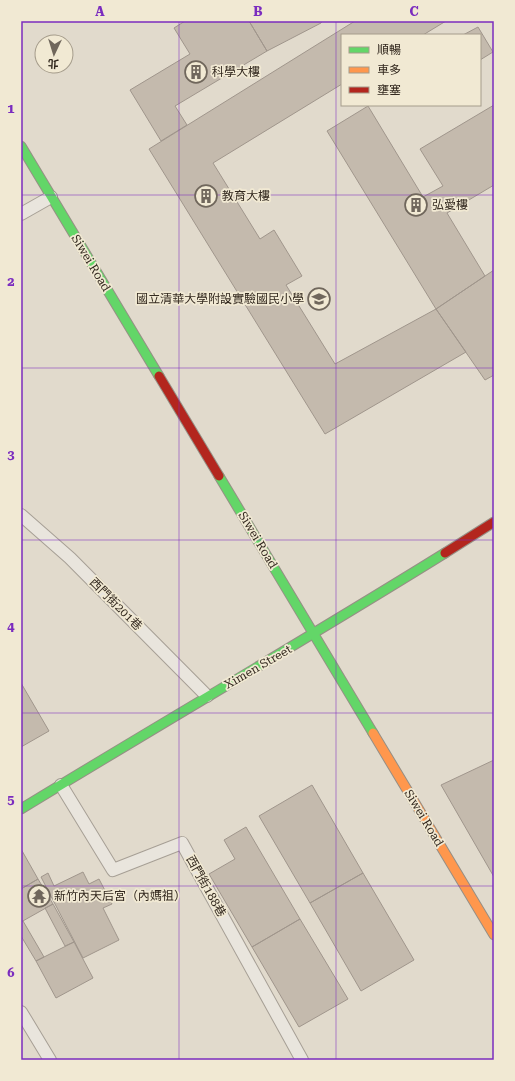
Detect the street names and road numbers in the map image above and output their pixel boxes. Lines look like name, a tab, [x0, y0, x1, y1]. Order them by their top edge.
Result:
street label: Siwei Road	[69, 232, 114, 294]
street label: Siwei Road	[236, 509, 281, 571]
street label: 西門街201巷	[87, 575, 145, 633]
street label: Ximen Street	[222, 642, 295, 692]
street label: Siwei Road	[402, 787, 447, 849]
street label: 西門街188巷	[183, 853, 229, 919]

